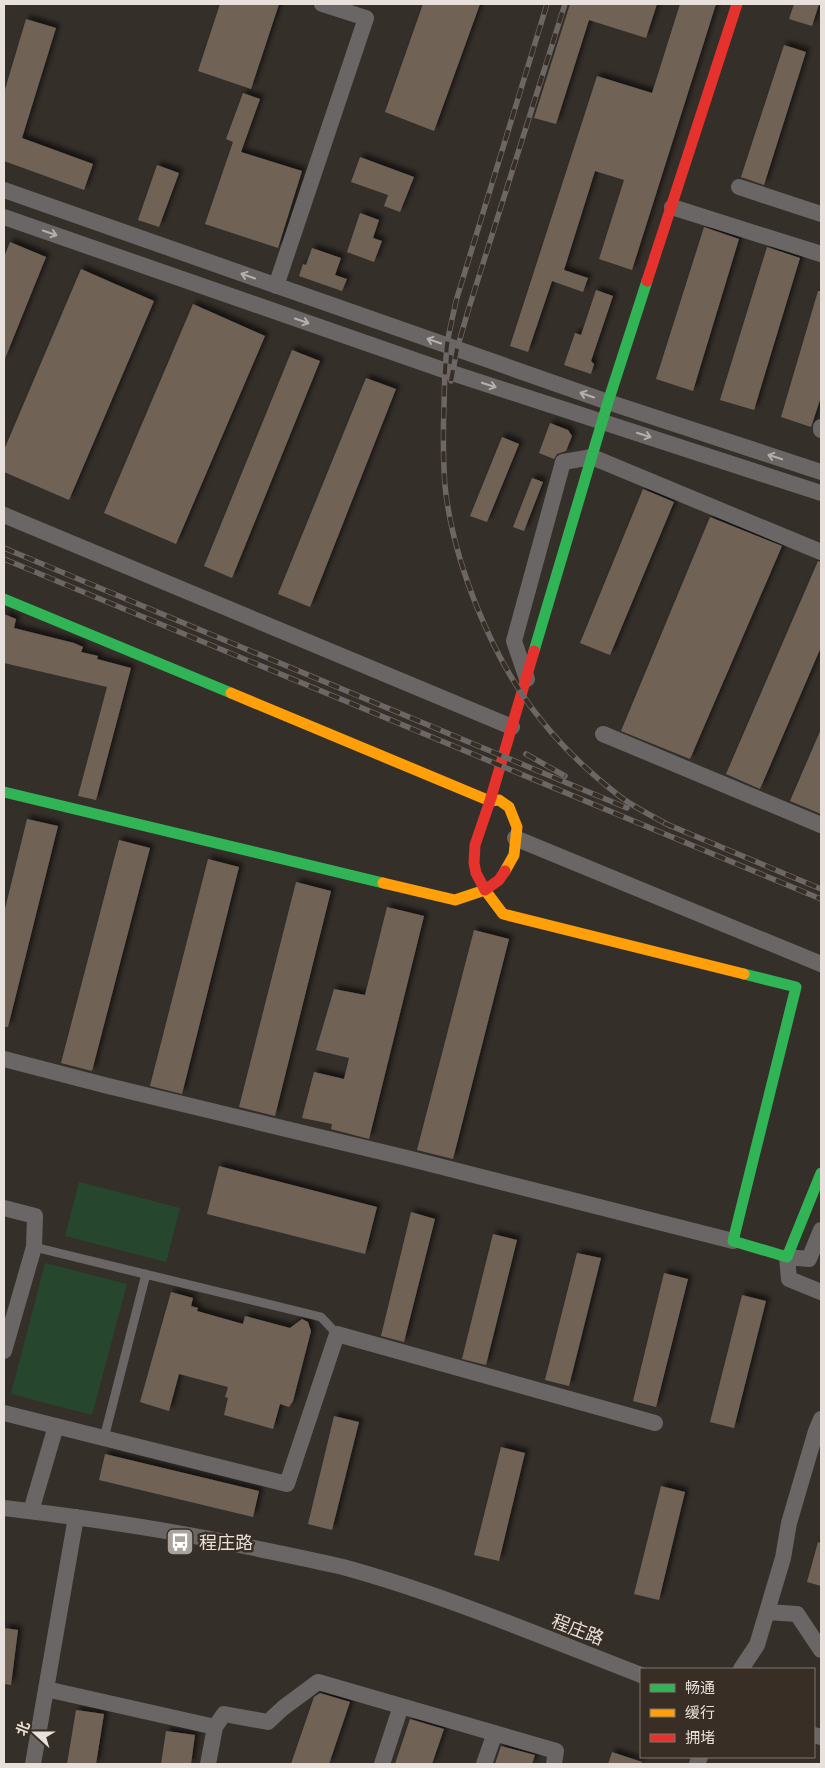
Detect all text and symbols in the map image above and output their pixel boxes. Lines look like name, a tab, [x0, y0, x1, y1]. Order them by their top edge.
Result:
one-way arrow	[42, 229, 57, 238]
one-way arrow	[240, 271, 256, 280]
one-way arrow	[294, 317, 310, 326]
one-way arrow	[427, 336, 442, 345]
one-way arrow	[481, 381, 497, 390]
one-way arrow	[580, 390, 596, 399]
one-way arrow	[636, 431, 651, 440]
one-way arrow	[767, 451, 783, 461]
bus stop icon: 程庄路	[165, 1527, 195, 1557]
place label: 程庄路	[199, 1531, 253, 1553]
street label: 程庄路	[549, 1609, 607, 1649]
legend	[640, 1668, 815, 1758]
text: 畅通	[685, 1678, 715, 1696]
text: 缓行	[685, 1703, 715, 1721]
north arrow	[10, 1708, 60, 1758]
text: 北	[12, 1719, 33, 1738]
text: 拥堵	[685, 1728, 715, 1746]

